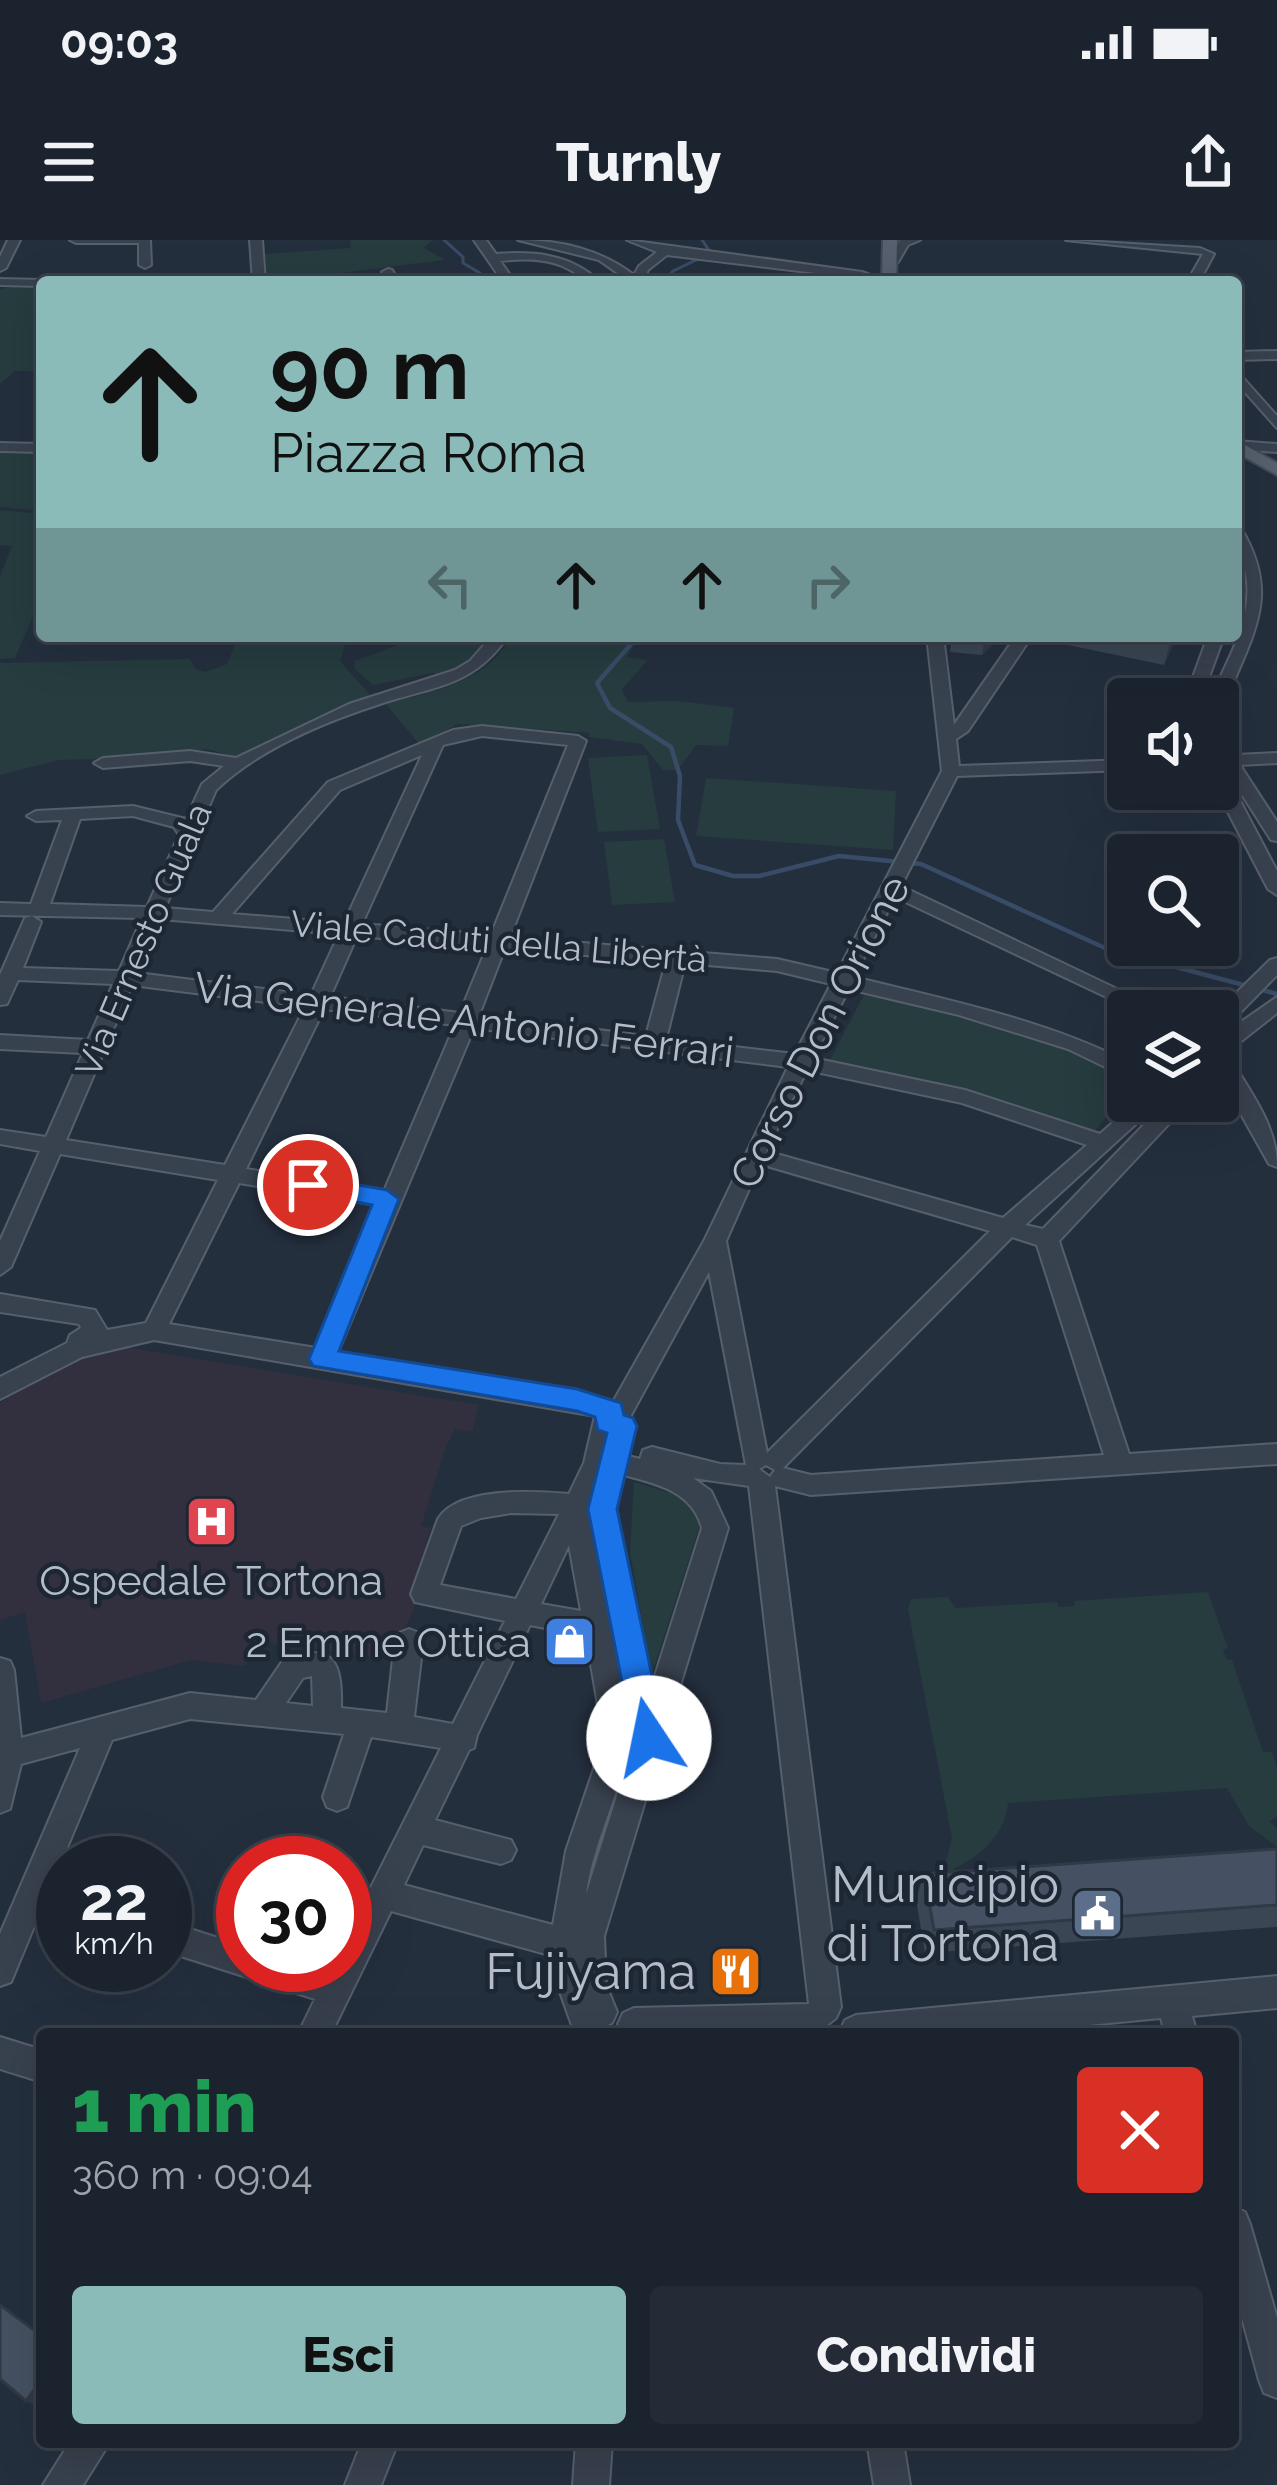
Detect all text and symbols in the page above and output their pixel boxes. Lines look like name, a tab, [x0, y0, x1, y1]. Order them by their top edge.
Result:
text: 09:03	[60, 16, 178, 69]
icon: menu	[36, 129, 102, 195]
icon: share	[1175, 129, 1241, 195]
text: Turnly	[556, 130, 721, 194]
text: 90 m	[270, 320, 469, 419]
icon: ahead	[72, 324, 228, 480]
text: Piazza Roma	[270, 421, 587, 485]
icon: left	[417, 552, 483, 618]
icon: ahead	[543, 552, 609, 618]
icon: ahead	[669, 552, 735, 618]
icon: right	[795, 552, 861, 618]
map controls	[1107, 678, 1239, 1122]
button: sound	[1107, 678, 1239, 810]
street label: Via Ernesto Guala	[66, 797, 220, 1083]
button: search	[1107, 834, 1239, 966]
street label: Corso Don Orione	[720, 868, 920, 1196]
street label: Viale Caduti della Libertà	[289, 902, 709, 980]
street label: Via Generale Antonio Ferrari	[191, 963, 737, 1077]
button: layers	[1107, 990, 1239, 1122]
pin	[257, 1134, 359, 1236]
icon: arrive	[275, 1152, 341, 1218]
hospital icon: Ospedale Tortona	[183, 1493, 239, 1549]
place label: Ospedale Tortona	[39, 1556, 383, 1605]
shop icon: 2 Emme Ottica	[542, 1614, 598, 1670]
place label: 2 Emme Ottica	[246, 1618, 531, 1667]
position arrow	[586, 1675, 712, 1801]
speed limit sign: 30	[216, 1836, 372, 1992]
place label: Municipio di Tortona	[826, 1854, 1059, 1973]
text: 22	[80, 1864, 148, 1934]
public building icon: Municipio di Tortona	[1070, 1885, 1126, 1941]
text: km/h	[74, 1926, 154, 1961]
place label: Fujiyama	[485, 1941, 696, 2001]
restaurant icon: Fujiyama	[707, 1943, 763, 1999]
text: 1 min	[72, 2064, 257, 2149]
button: close	[1077, 2067, 1203, 2193]
text: 360 m · 09:04	[72, 2152, 312, 2198]
button: Esci	[72, 2286, 626, 2424]
button: Condividi	[650, 2286, 1203, 2424]

